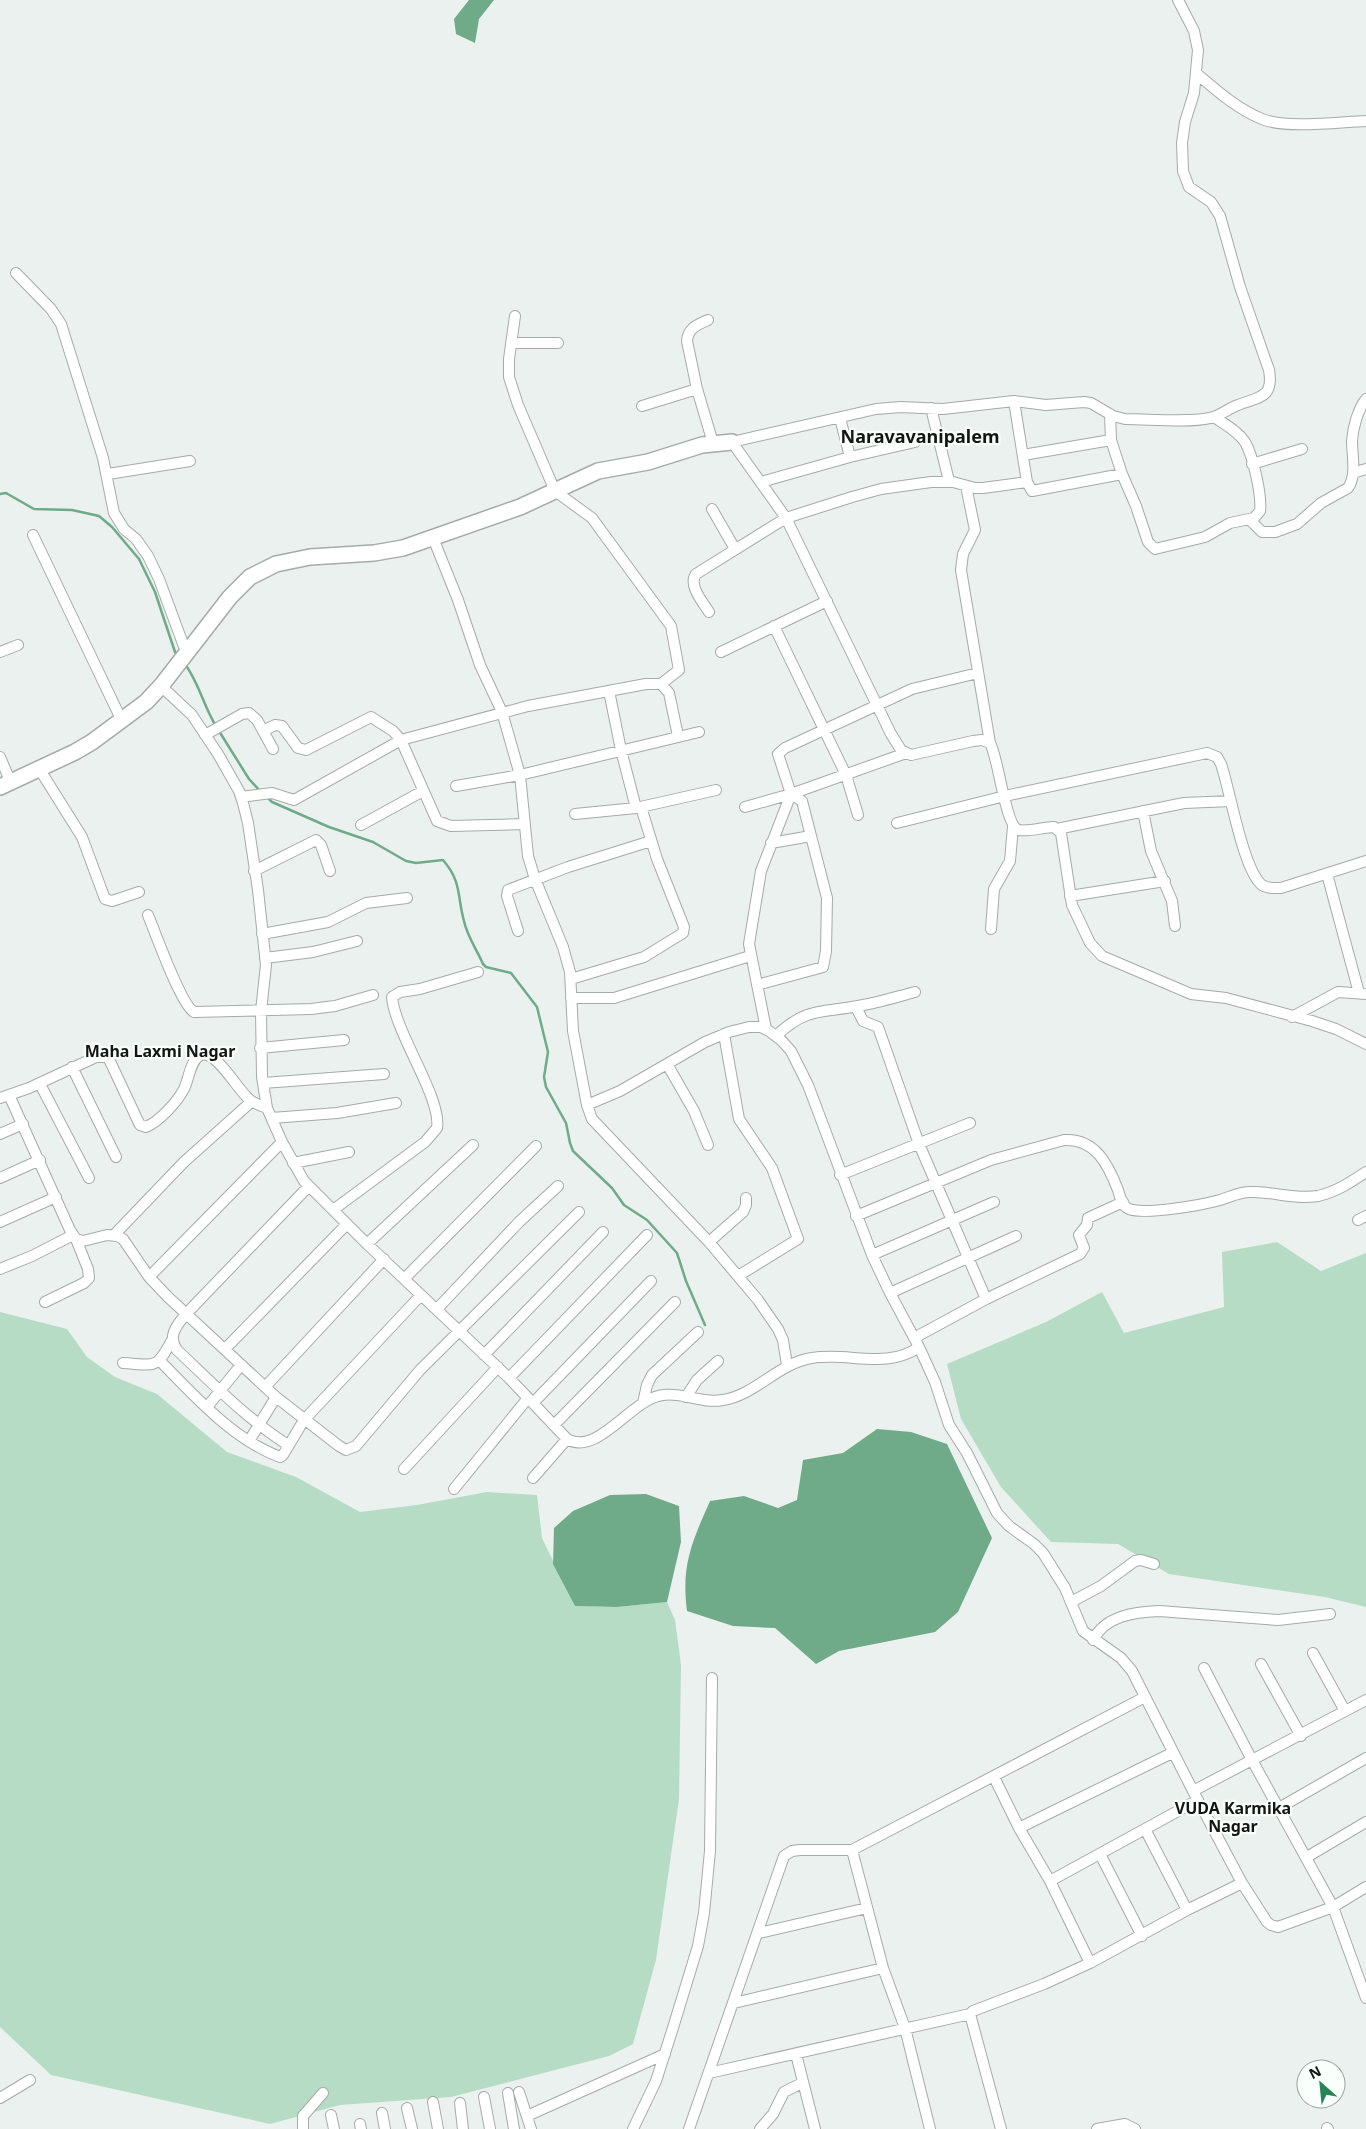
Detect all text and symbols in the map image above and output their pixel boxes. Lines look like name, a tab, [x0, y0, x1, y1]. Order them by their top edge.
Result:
district label: Naravavanipalem	[841, 424, 999, 448]
district label: Maha Laxmi Nagar	[85, 1040, 235, 1062]
district label: VUDA Karmika Nagar	[1175, 1797, 1291, 1837]
north arrow	[1296, 2059, 1346, 2109]
text: N	[1305, 2061, 1324, 2083]

